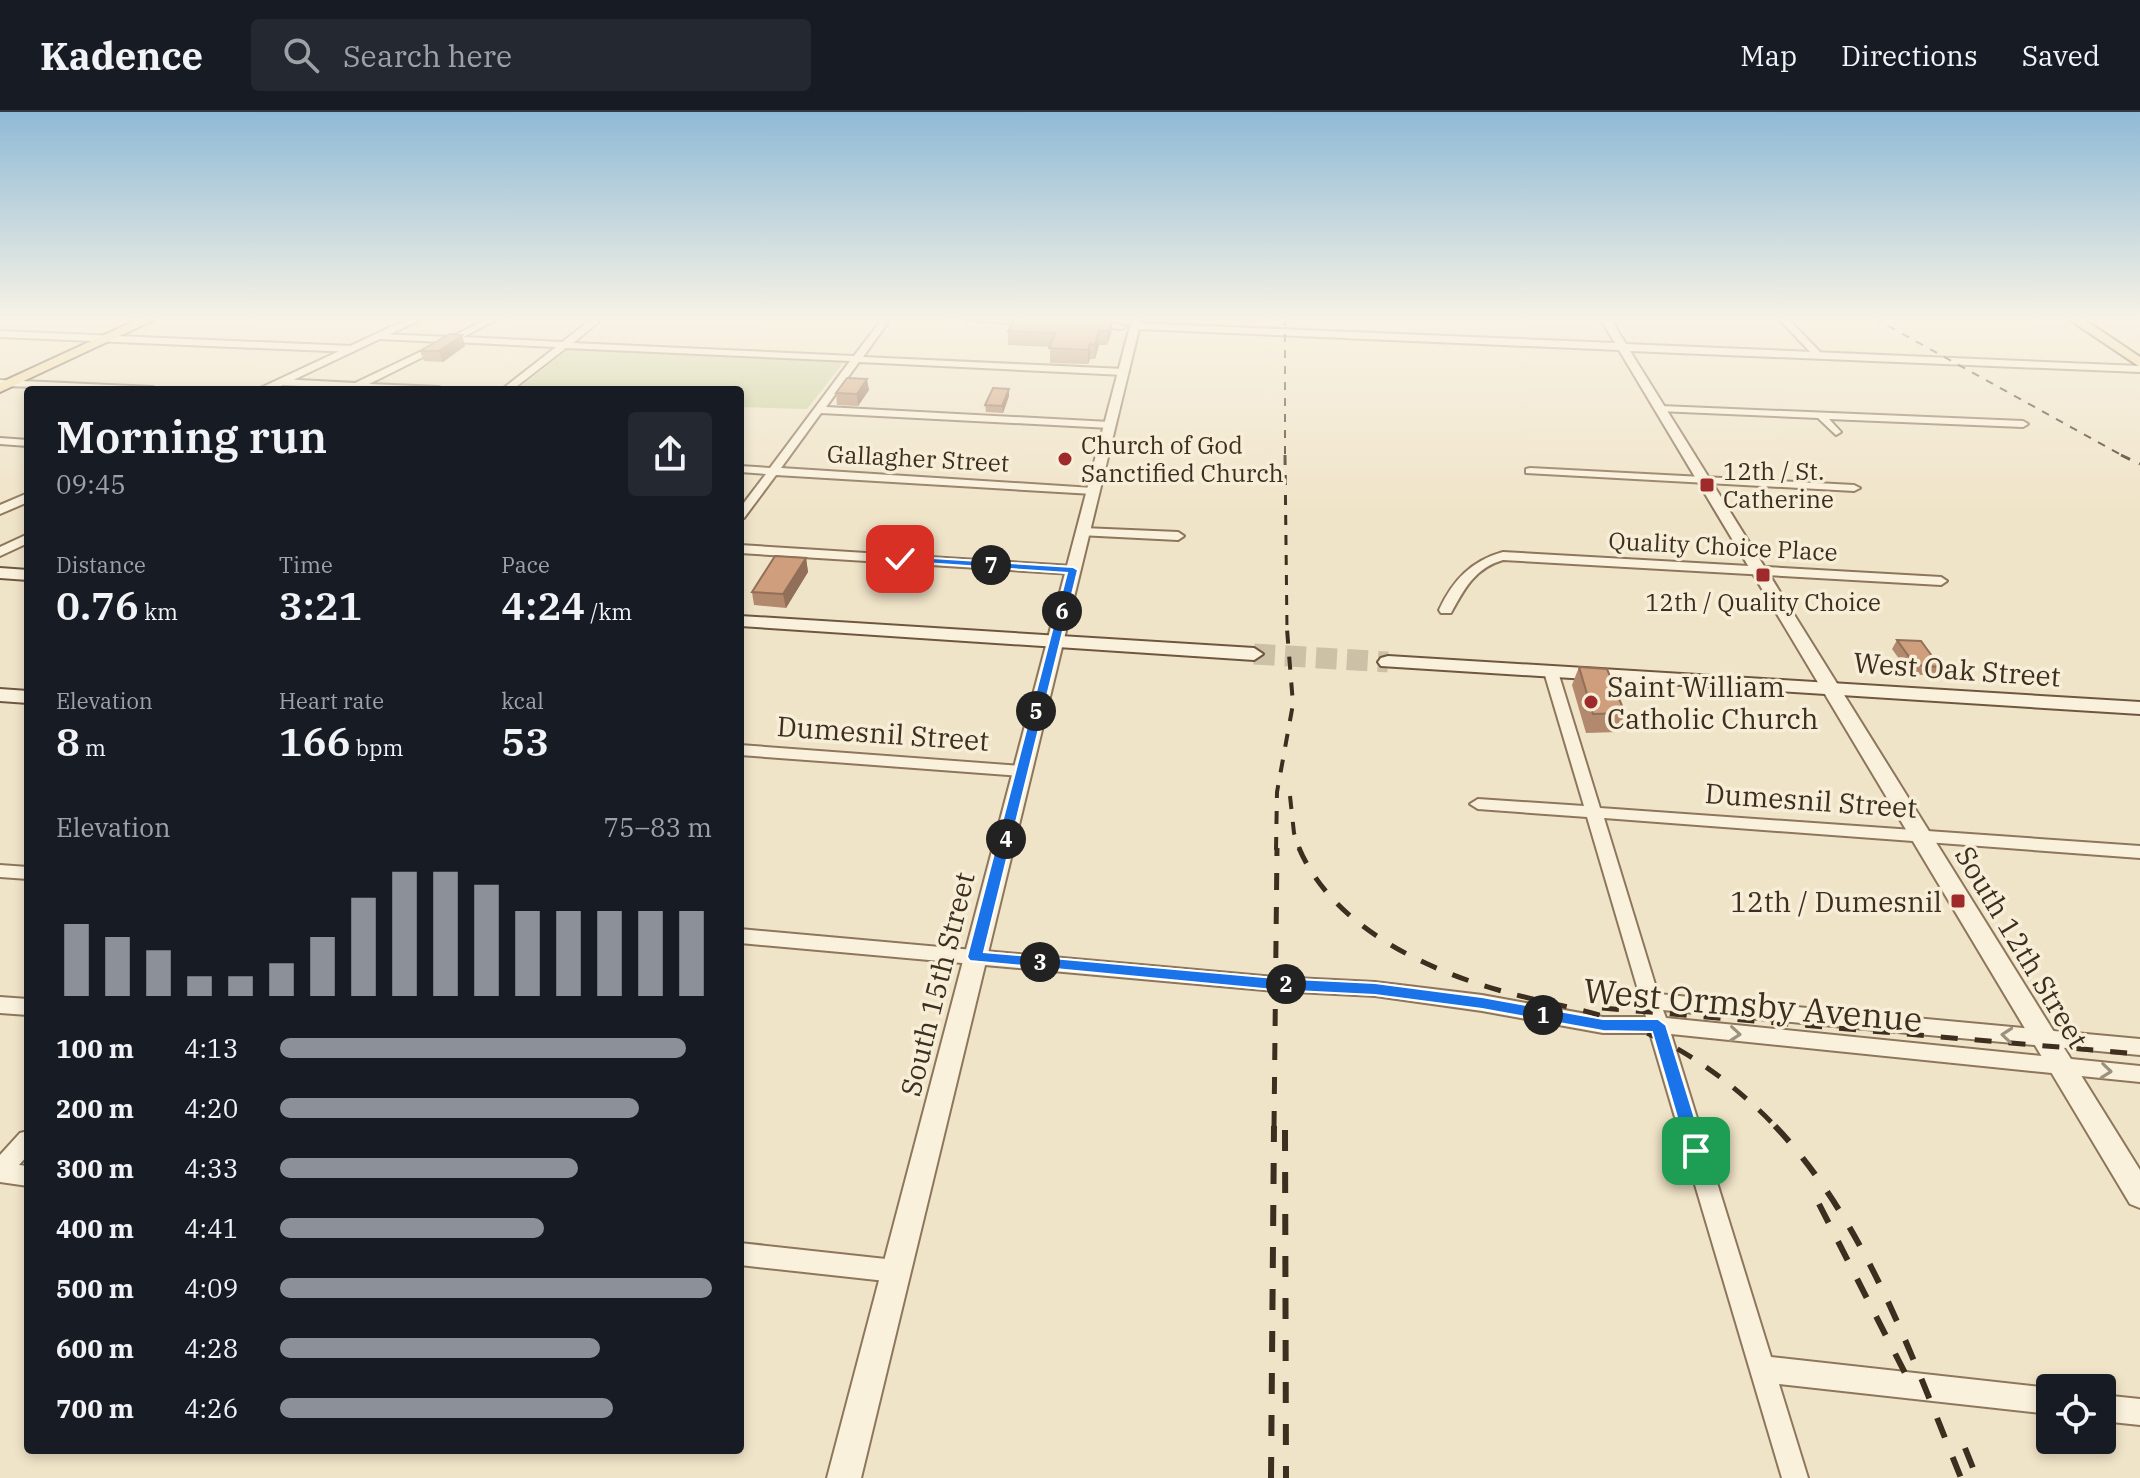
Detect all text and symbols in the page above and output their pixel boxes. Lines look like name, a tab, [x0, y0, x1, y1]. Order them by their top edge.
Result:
search box	[251, 19, 811, 91]
text: Kadence	[40, 31, 203, 80]
icon: search	[279, 33, 323, 77]
text: Search here	[343, 36, 512, 75]
text: Map	[1740, 37, 1797, 74]
text: Directions	[1841, 37, 1978, 74]
text: Saved	[2022, 37, 2100, 74]
text: Morning run	[56, 408, 327, 465]
button: share	[628, 412, 712, 496]
place label: Church of God Sanctified Church	[1081, 429, 1284, 489]
street label: Gallagher Street	[826, 437, 1010, 479]
marker: Church of God Sanctified Church	[1056, 450, 1074, 468]
place label: 12th / St. Catherine	[1723, 455, 1834, 515]
text: 09:45	[56, 467, 126, 501]
marker: 12th / St. Catherine	[1698, 476, 1716, 494]
street label: Quality Choice Place	[1608, 524, 1838, 568]
pin	[866, 525, 934, 593]
icon: check	[878, 537, 922, 581]
pin: 7	[971, 545, 1011, 585]
text: Distance	[56, 550, 146, 579]
text: Time	[279, 550, 333, 579]
text: Pace	[501, 550, 550, 579]
text: 7	[984, 550, 998, 579]
marker: 12th / Quality Choice	[1754, 566, 1772, 584]
text: 0.76	[56, 579, 139, 631]
text: 3:21	[279, 579, 363, 631]
text: 4:24	[501, 579, 585, 631]
place label: 12th / Quality Choice	[1645, 586, 1881, 618]
pin: 6	[1042, 591, 1082, 631]
text: 6	[1055, 596, 1069, 625]
text: km	[139, 597, 178, 626]
text: /km	[585, 597, 632, 626]
street label: West Oak Street	[1852, 643, 2062, 695]
place label: Saint William Catholic Church	[1607, 668, 1819, 737]
text: Elevation	[56, 686, 153, 715]
text: Heart rate	[279, 686, 384, 715]
text: kcal	[501, 686, 544, 715]
pin: 5	[1016, 691, 1056, 731]
marker: Saint William Catholic Church	[1582, 693, 1600, 711]
text: 5	[1029, 696, 1043, 725]
street label: Dumesnil Street	[776, 707, 991, 759]
text: 8	[56, 715, 80, 767]
text: 166	[279, 715, 351, 767]
text: 53	[501, 715, 549, 767]
text: m	[80, 733, 106, 762]
text: bpm	[351, 733, 403, 762]
street label: Dumesnil Street	[1704, 774, 1919, 826]
text: Elevation	[56, 810, 171, 844]
text: 75–83 m	[604, 810, 712, 844]
pin: 4	[986, 819, 1026, 859]
text: 4	[999, 824, 1013, 853]
street label: South 12th Street	[1947, 839, 2097, 1055]
street label: South 15th Street	[891, 868, 983, 1100]
place label: 12th / Dumesnil	[1730, 883, 1942, 920]
marker: 12th / Dumesnil	[1949, 892, 1967, 910]
pin: 3	[1020, 942, 1060, 982]
text: 3	[1033, 947, 1047, 976]
pin: 2	[1266, 964, 1306, 1004]
street label: West Ormsby Avenue	[1582, 967, 1924, 1041]
text: 2	[1279, 969, 1293, 998]
pin: 1	[1523, 995, 1563, 1035]
text: 1	[1536, 1000, 1550, 1029]
one-way arrow	[1729, 1025, 1742, 1042]
one-way arrow	[2000, 1027, 2013, 1044]
text: 100 m	[56, 1031, 134, 1065]
text: 4:13	[184, 1031, 238, 1065]
one-way arrow	[2100, 1062, 2113, 1079]
text: 200 m	[56, 1091, 134, 1125]
text: 4:20	[184, 1091, 238, 1125]
pin	[1662, 1117, 1730, 1185]
icon: arrive	[1674, 1129, 1718, 1173]
text: 300 m	[56, 1151, 134, 1185]
text: 4:33	[184, 1151, 238, 1185]
text: 400 m	[56, 1211, 134, 1245]
text: 4:41	[184, 1211, 238, 1245]
text: 500 m	[56, 1271, 134, 1305]
text: 4:09	[184, 1271, 238, 1305]
text: 600 m	[56, 1331, 134, 1365]
text: 4:28	[184, 1331, 238, 1365]
map controls	[2036, 1374, 2116, 1454]
button: locate	[2036, 1374, 2116, 1454]
text: 700 m	[56, 1391, 134, 1425]
text: 4:26	[184, 1391, 238, 1425]

